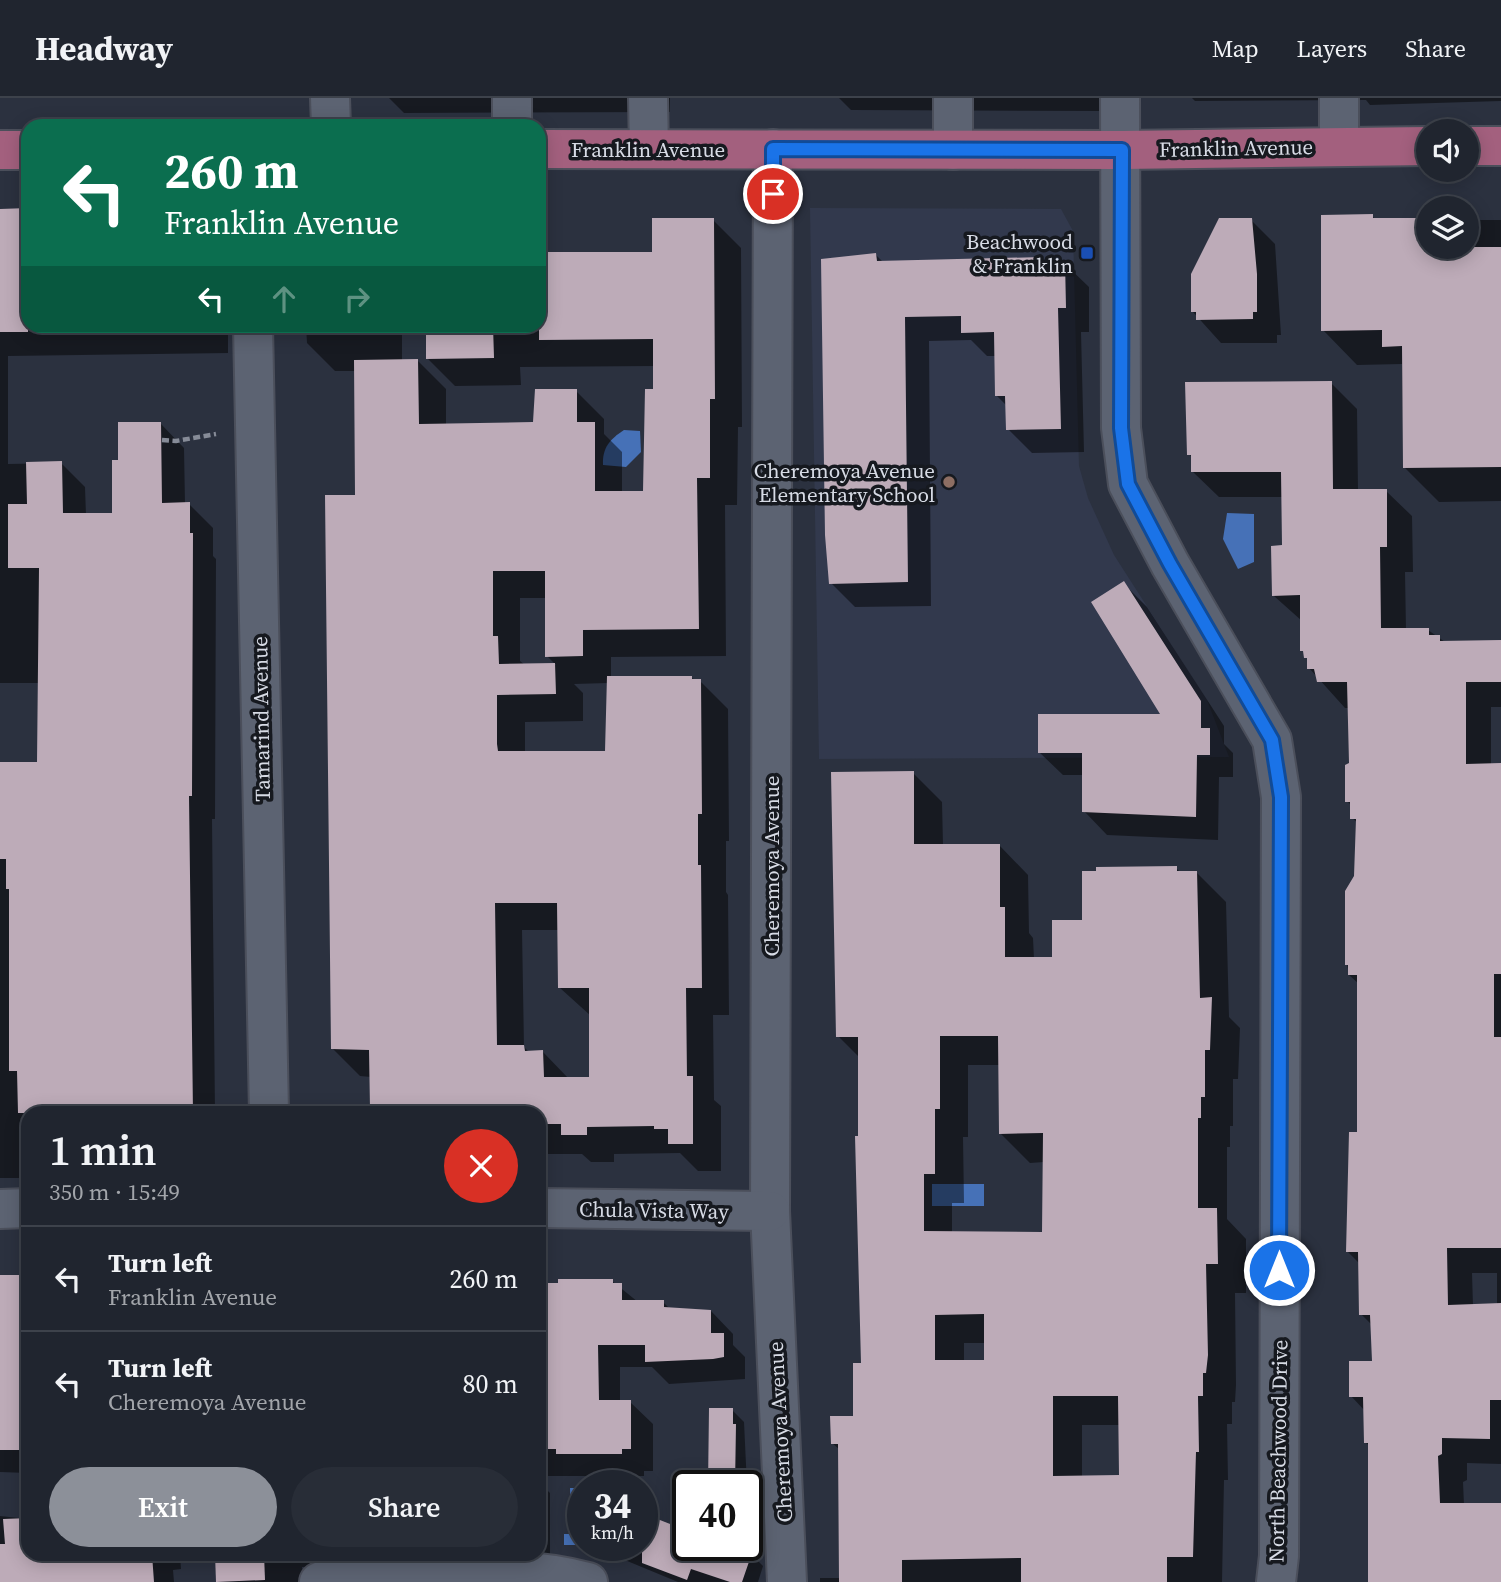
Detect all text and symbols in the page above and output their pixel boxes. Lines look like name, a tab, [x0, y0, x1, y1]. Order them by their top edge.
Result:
text: Headway	[35, 26, 173, 71]
text: Map	[1212, 32, 1259, 65]
text: Layers	[1297, 32, 1367, 65]
text: Share	[1405, 32, 1466, 65]
map controls	[1416, 119, 1479, 259]
button: sound	[1416, 119, 1479, 182]
street label: Franklin Avenue	[1159, 132, 1313, 164]
street label: Franklin Avenue	[571, 135, 725, 164]
text: 260 m	[164, 137, 299, 204]
icon: left	[49, 147, 140, 238]
pin	[743, 164, 803, 224]
icon: arrive	[754, 175, 792, 213]
button: layers	[1416, 196, 1479, 259]
text: Franklin Avenue	[164, 201, 399, 245]
place label: Beachwood & Franklin	[966, 227, 1073, 280]
marker: Beachwood & Franklin	[1079, 245, 1095, 261]
icon: left	[192, 280, 230, 318]
icon: ahead	[265, 280, 303, 318]
icon: right	[338, 280, 376, 318]
place label: Cheremoya Avenue Elementary School	[754, 456, 935, 509]
marker: Cheremoya Avenue Elementary School	[941, 474, 957, 490]
street label: Tamarind Avenue	[245, 636, 277, 802]
street label: Cheremoya Avenue	[757, 775, 786, 957]
text: 1 min	[49, 1121, 157, 1179]
button: close	[444, 1129, 518, 1203]
text: 350 m · 15:49	[49, 1176, 180, 1208]
street label: Chula Vista Way	[579, 1194, 729, 1226]
position arrow	[1242, 1233, 1316, 1307]
text: Turn left	[108, 1245, 212, 1281]
icon: left	[49, 1260, 87, 1298]
text: 260 m	[450, 1261, 518, 1297]
text: Franklin Avenue	[108, 1281, 277, 1313]
street label: North Beachwood Drive	[1262, 1339, 1294, 1563]
street label: Cheremoya Avenue	[761, 1341, 799, 1523]
text: Turn left	[108, 1350, 212, 1386]
icon: left	[49, 1365, 87, 1403]
text: 80 m	[463, 1366, 518, 1402]
text: Cheremoya Avenue	[108, 1386, 306, 1418]
button: Exit	[49, 1467, 277, 1547]
button: Share	[291, 1467, 518, 1547]
speed limit sign: 40	[672, 1470, 763, 1561]
text: 34	[594, 1482, 631, 1530]
text: km/h	[591, 1520, 634, 1545]

